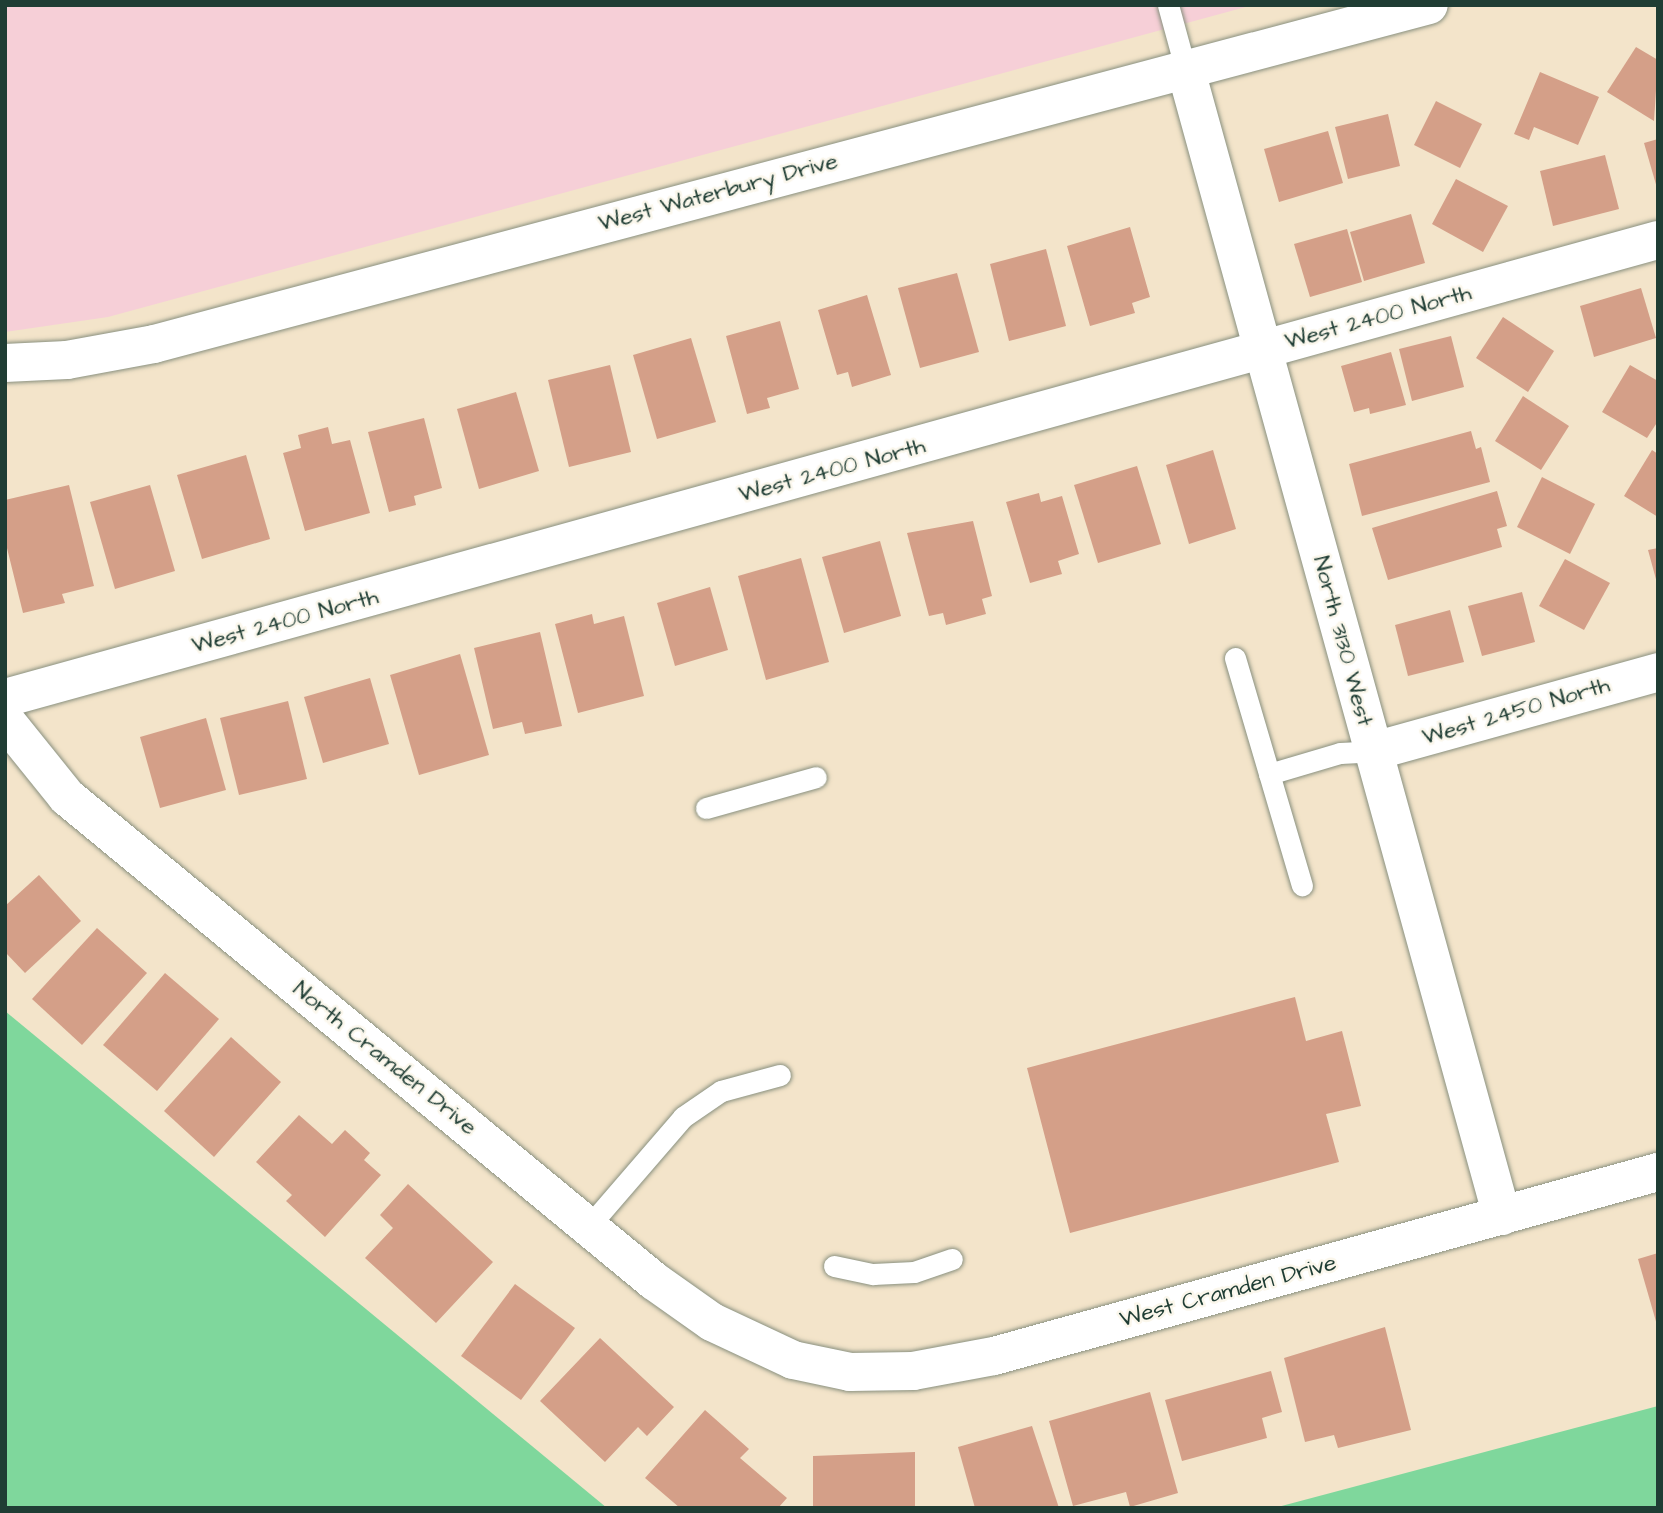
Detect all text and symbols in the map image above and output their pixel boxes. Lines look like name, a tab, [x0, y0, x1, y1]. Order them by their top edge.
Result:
street label: West Waterbury Drive	[595, 147, 841, 237]
street label: West 2400 North	[1282, 279, 1474, 355]
street label: West 2400 North	[736, 432, 928, 508]
street label: North 3130 West	[1307, 553, 1379, 729]
street label: West 2400 North	[189, 583, 381, 659]
street label: West 2450 North	[1419, 671, 1613, 751]
street label: North Cramden Drive	[287, 975, 483, 1141]
street label: West Cramden Drive	[1117, 1249, 1339, 1333]

